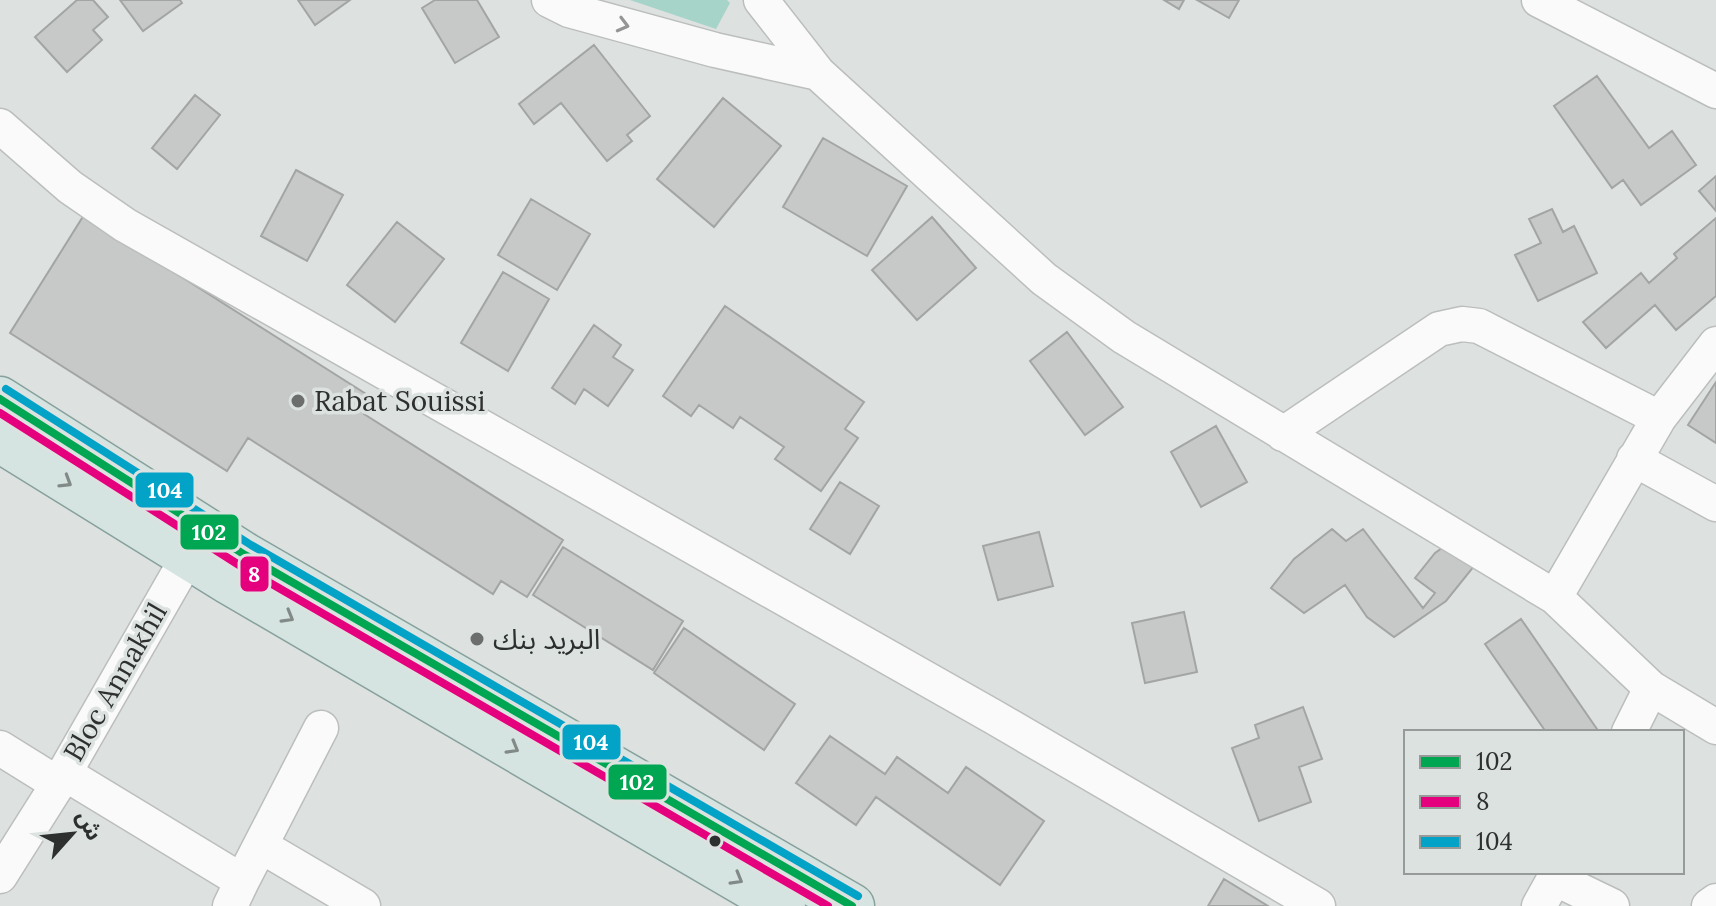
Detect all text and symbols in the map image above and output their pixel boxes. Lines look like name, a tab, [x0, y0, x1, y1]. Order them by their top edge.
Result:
one-way arrow	[615, 16, 629, 33]
place label: Rabat Souissi	[314, 383, 485, 419]
marker: Rabat Souissi	[289, 392, 307, 410]
line badge: 104	[134, 471, 195, 509]
one-way arrow	[57, 472, 72, 488]
text: 104	[148, 476, 182, 504]
line badge: 102	[179, 513, 240, 551]
text: 102	[192, 518, 226, 546]
line badge: 8	[239, 555, 270, 593]
text: 8	[248, 560, 260, 588]
street label: Bloc Annakhil	[55, 596, 175, 768]
one-way arrow	[279, 607, 294, 623]
place label: البريد بنك	[493, 621, 600, 657]
marker: البريد بنك	[468, 630, 486, 648]
line badge: 104	[561, 723, 622, 761]
text: 104	[574, 728, 608, 756]
legend	[1404, 730, 1684, 874]
one-way arrow	[504, 738, 518, 754]
text: 102	[1476, 746, 1512, 777]
line badge: 102	[607, 763, 668, 801]
text: 102	[620, 768, 654, 796]
text: 8	[1476, 786, 1490, 817]
north arrow	[32, 794, 112, 874]
text: ش	[71, 805, 109, 845]
text: 104	[1476, 826, 1513, 857]
unlabelled marker	[707, 833, 723, 849]
one-way arrow	[728, 869, 743, 885]

